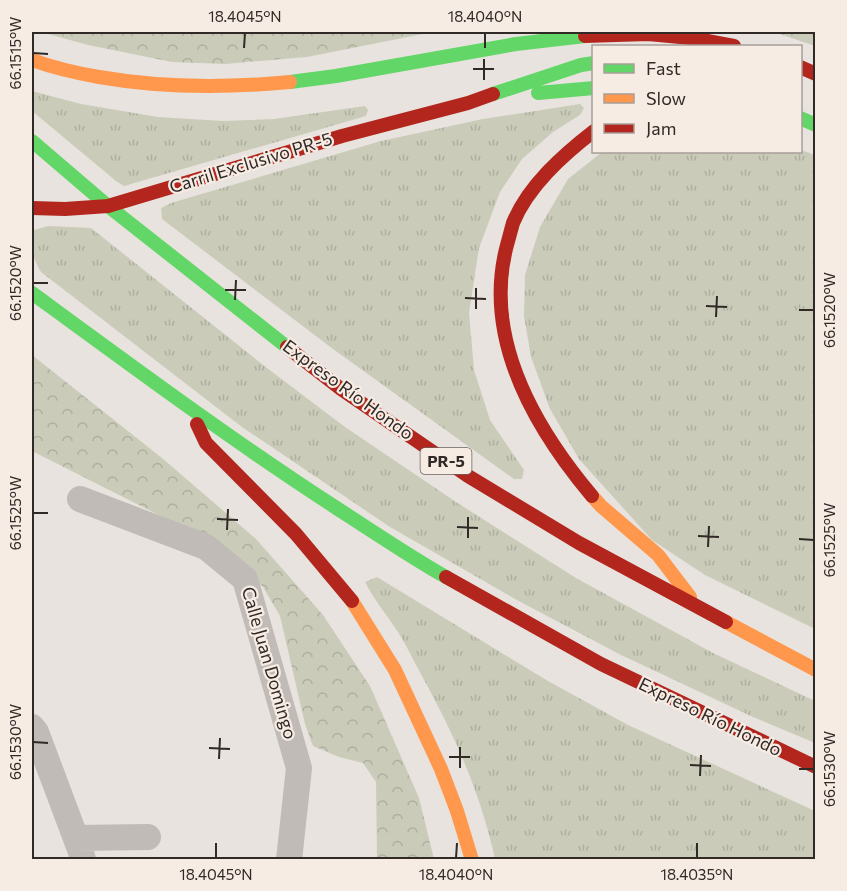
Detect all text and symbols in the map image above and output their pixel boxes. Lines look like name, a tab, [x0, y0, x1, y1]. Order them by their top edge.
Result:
text: 18.4045°N	[208, 7, 282, 25]
text: 18.4040°N	[448, 7, 522, 25]
text: 66.1515°W	[6, 17, 24, 89]
legend	[592, 45, 802, 153]
text: Fast	[646, 57, 681, 79]
text: Slow	[646, 87, 686, 109]
text: Jam	[646, 117, 676, 139]
street label: Carril Exclusivo PR-5	[166, 127, 335, 197]
text: 66.1520°W	[6, 245, 24, 321]
text: 66.1520°W	[820, 272, 838, 348]
street label: Expreso Río Hondo	[279, 334, 418, 444]
road number: PR-5	[420, 448, 472, 474]
text: 66.1525°W	[6, 476, 24, 550]
text: 66.1525°W	[820, 503, 838, 577]
street label: Calle Juan Domingo	[238, 584, 302, 741]
street label: Expreso Río Hondo	[635, 672, 785, 760]
text: 66.1530°W	[6, 704, 24, 780]
text: 66.1530°W	[820, 731, 838, 807]
text: 18.4045°N	[179, 865, 253, 883]
text: 18.4040°N	[419, 865, 493, 883]
text: 18.4035°N	[661, 865, 733, 883]

